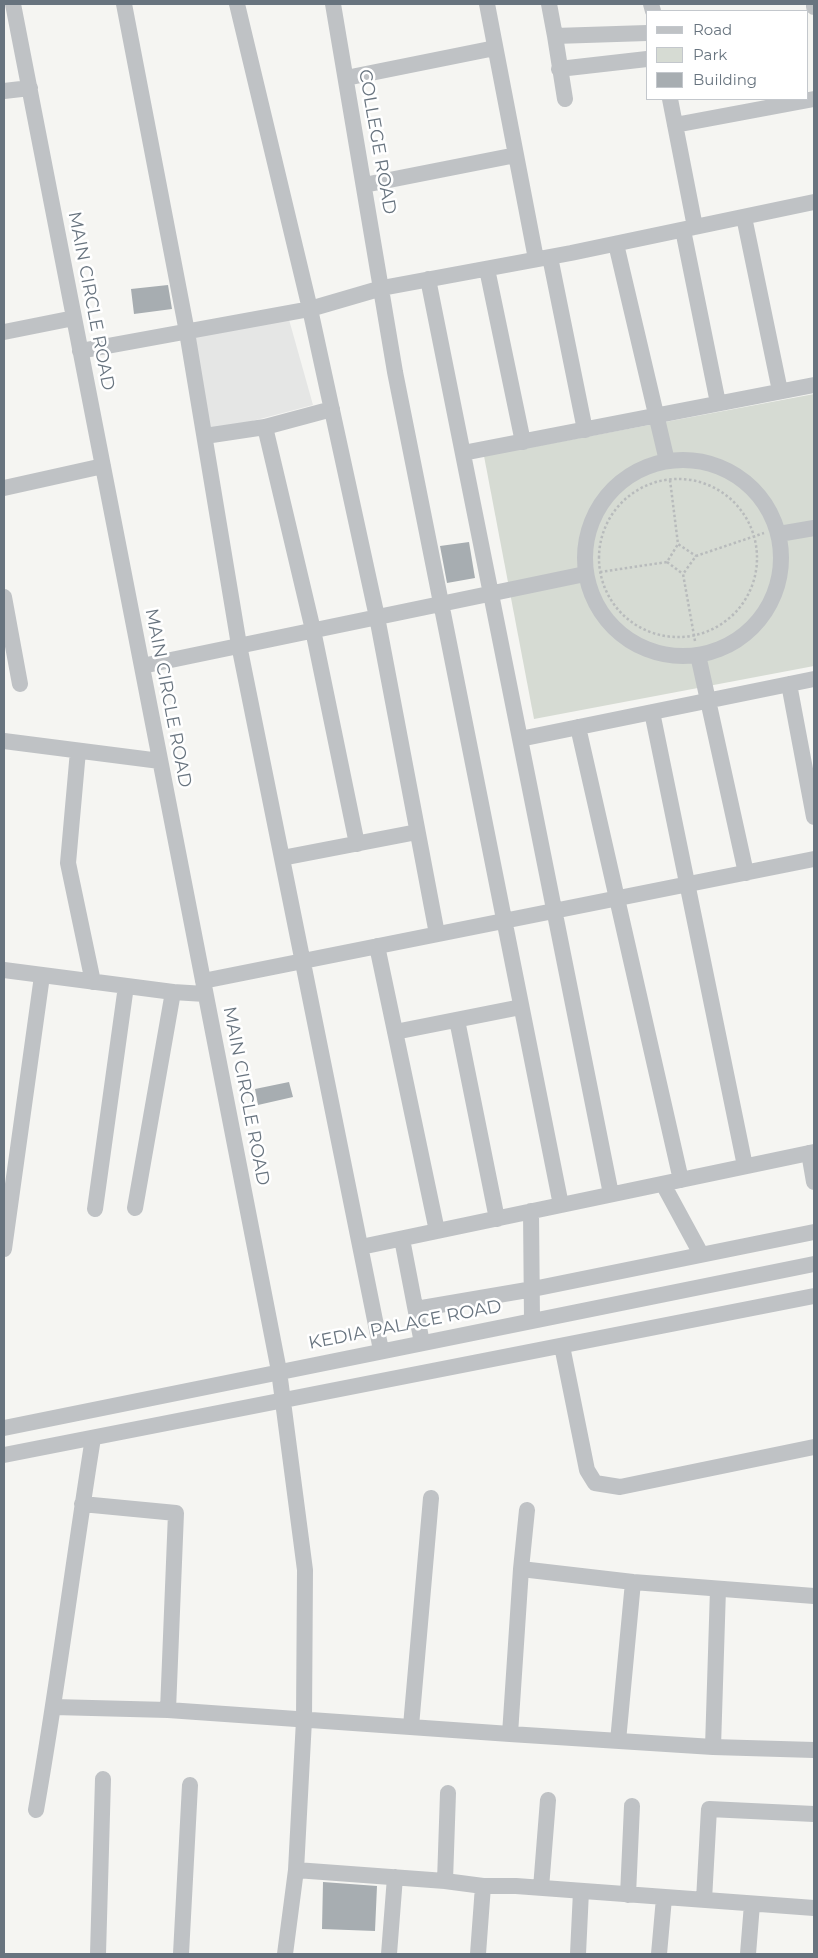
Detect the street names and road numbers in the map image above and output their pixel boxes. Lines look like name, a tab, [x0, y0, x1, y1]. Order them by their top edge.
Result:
street label: COLLEGE ROAD	[354, 68, 400, 216]
street label: MAIN CIRCLE ROAD	[63, 210, 119, 392]
street label: MAIN CIRCLE ROAD	[140, 607, 196, 789]
street label: MAIN CIRCLE ROAD	[218, 1005, 274, 1187]
street label: KEDIA PALACE ROAD	[307, 1296, 503, 1354]

